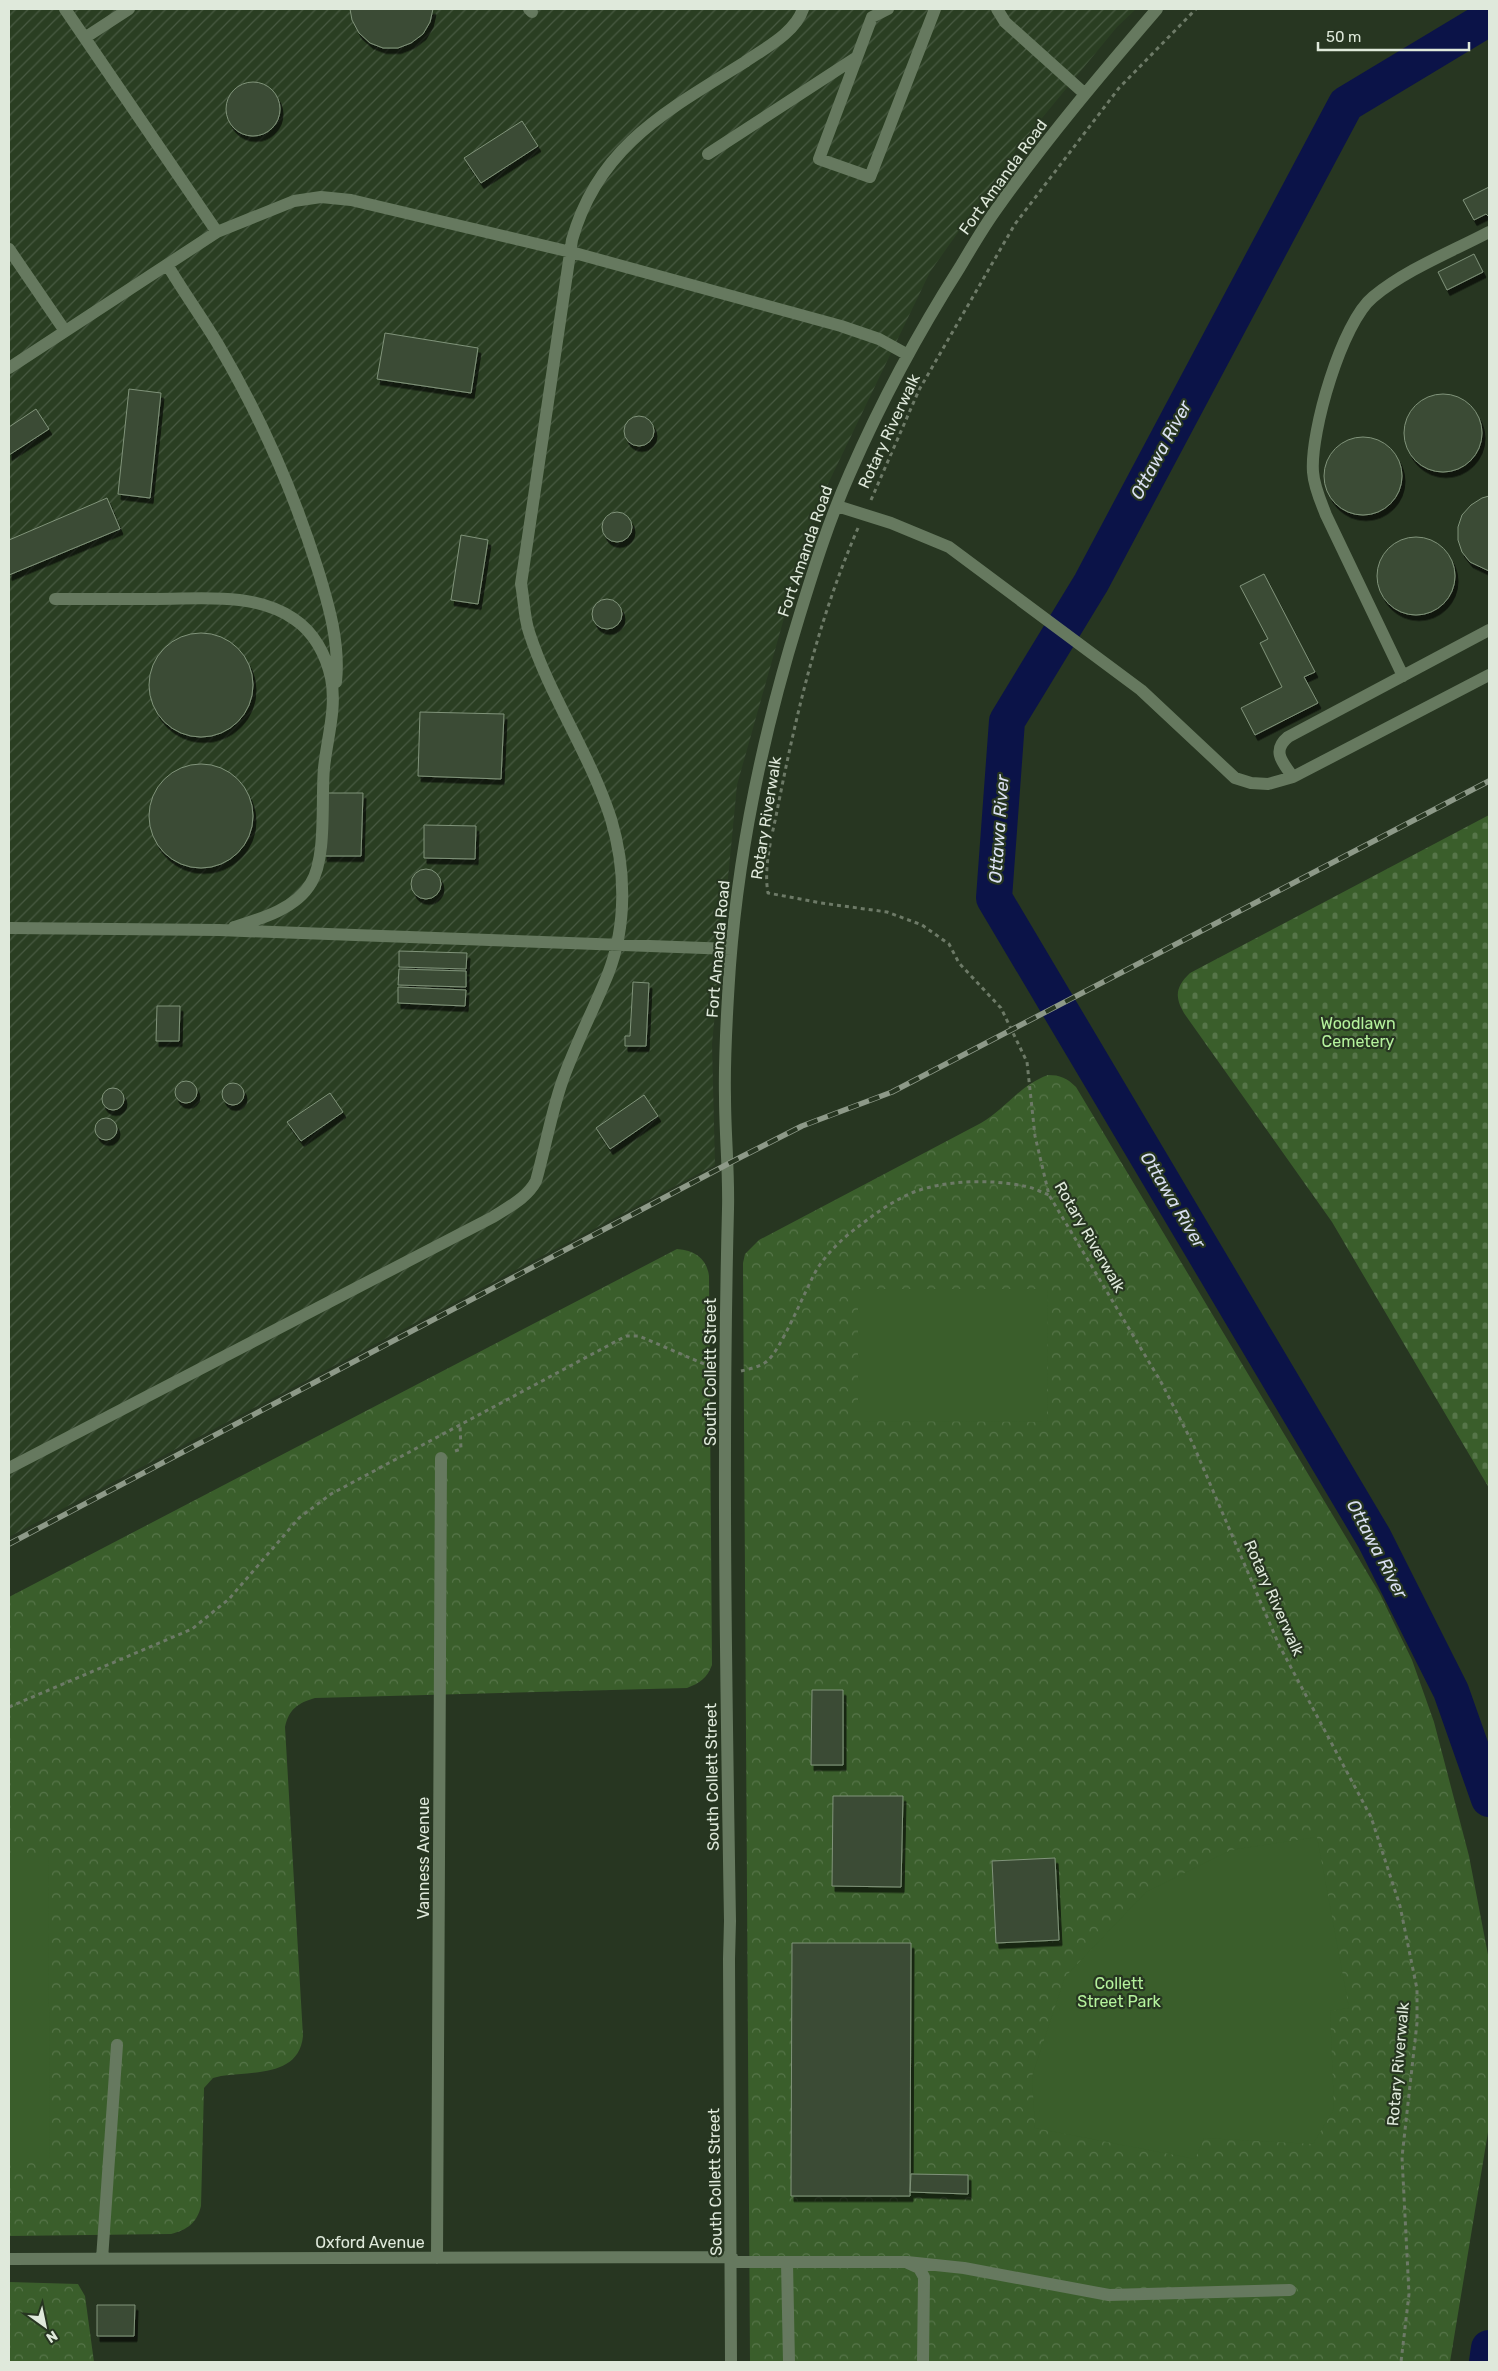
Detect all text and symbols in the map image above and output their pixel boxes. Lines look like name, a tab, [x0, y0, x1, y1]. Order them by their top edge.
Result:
scale bar	[1318, 20, 1469, 52]
text: 50 m	[1326, 28, 1361, 46]
street label: Fort Amanda Road	[955, 116, 1051, 238]
street label: Rotary Riverwalk	[854, 370, 924, 491]
water label: Ottawa River	[1126, 396, 1197, 503]
street label: Fort Amanda Road	[774, 483, 836, 619]
street label: Rotary Riverwalk	[747, 754, 785, 881]
water label: Ottawa River	[984, 773, 1014, 884]
street label: Fort Amanda Road	[703, 880, 733, 1018]
park label: Woodlawn Cemetery	[1320, 1014, 1396, 1051]
water label: Ottawa River	[1136, 1148, 1211, 1253]
street label: Rotary Riverwalk	[1051, 1178, 1130, 1296]
street label: South Collett Street	[701, 1298, 720, 1446]
water label: Ottawa River	[1342, 1496, 1413, 1603]
street label: Rotary Riverwalk	[1240, 1537, 1308, 1659]
street label: South Collett Street	[701, 1703, 723, 1851]
street label: Vanness Avenue	[414, 1797, 433, 1919]
park label: Collett Street Park	[1077, 1974, 1161, 2011]
street label: Rotary Riverwalk	[1383, 2000, 1413, 2127]
street label: South Collett Street	[704, 2108, 726, 2256]
street label: Oxford Avenue	[315, 2233, 425, 2252]
north arrow	[20, 2301, 70, 2351]
text: N	[43, 2327, 61, 2346]

